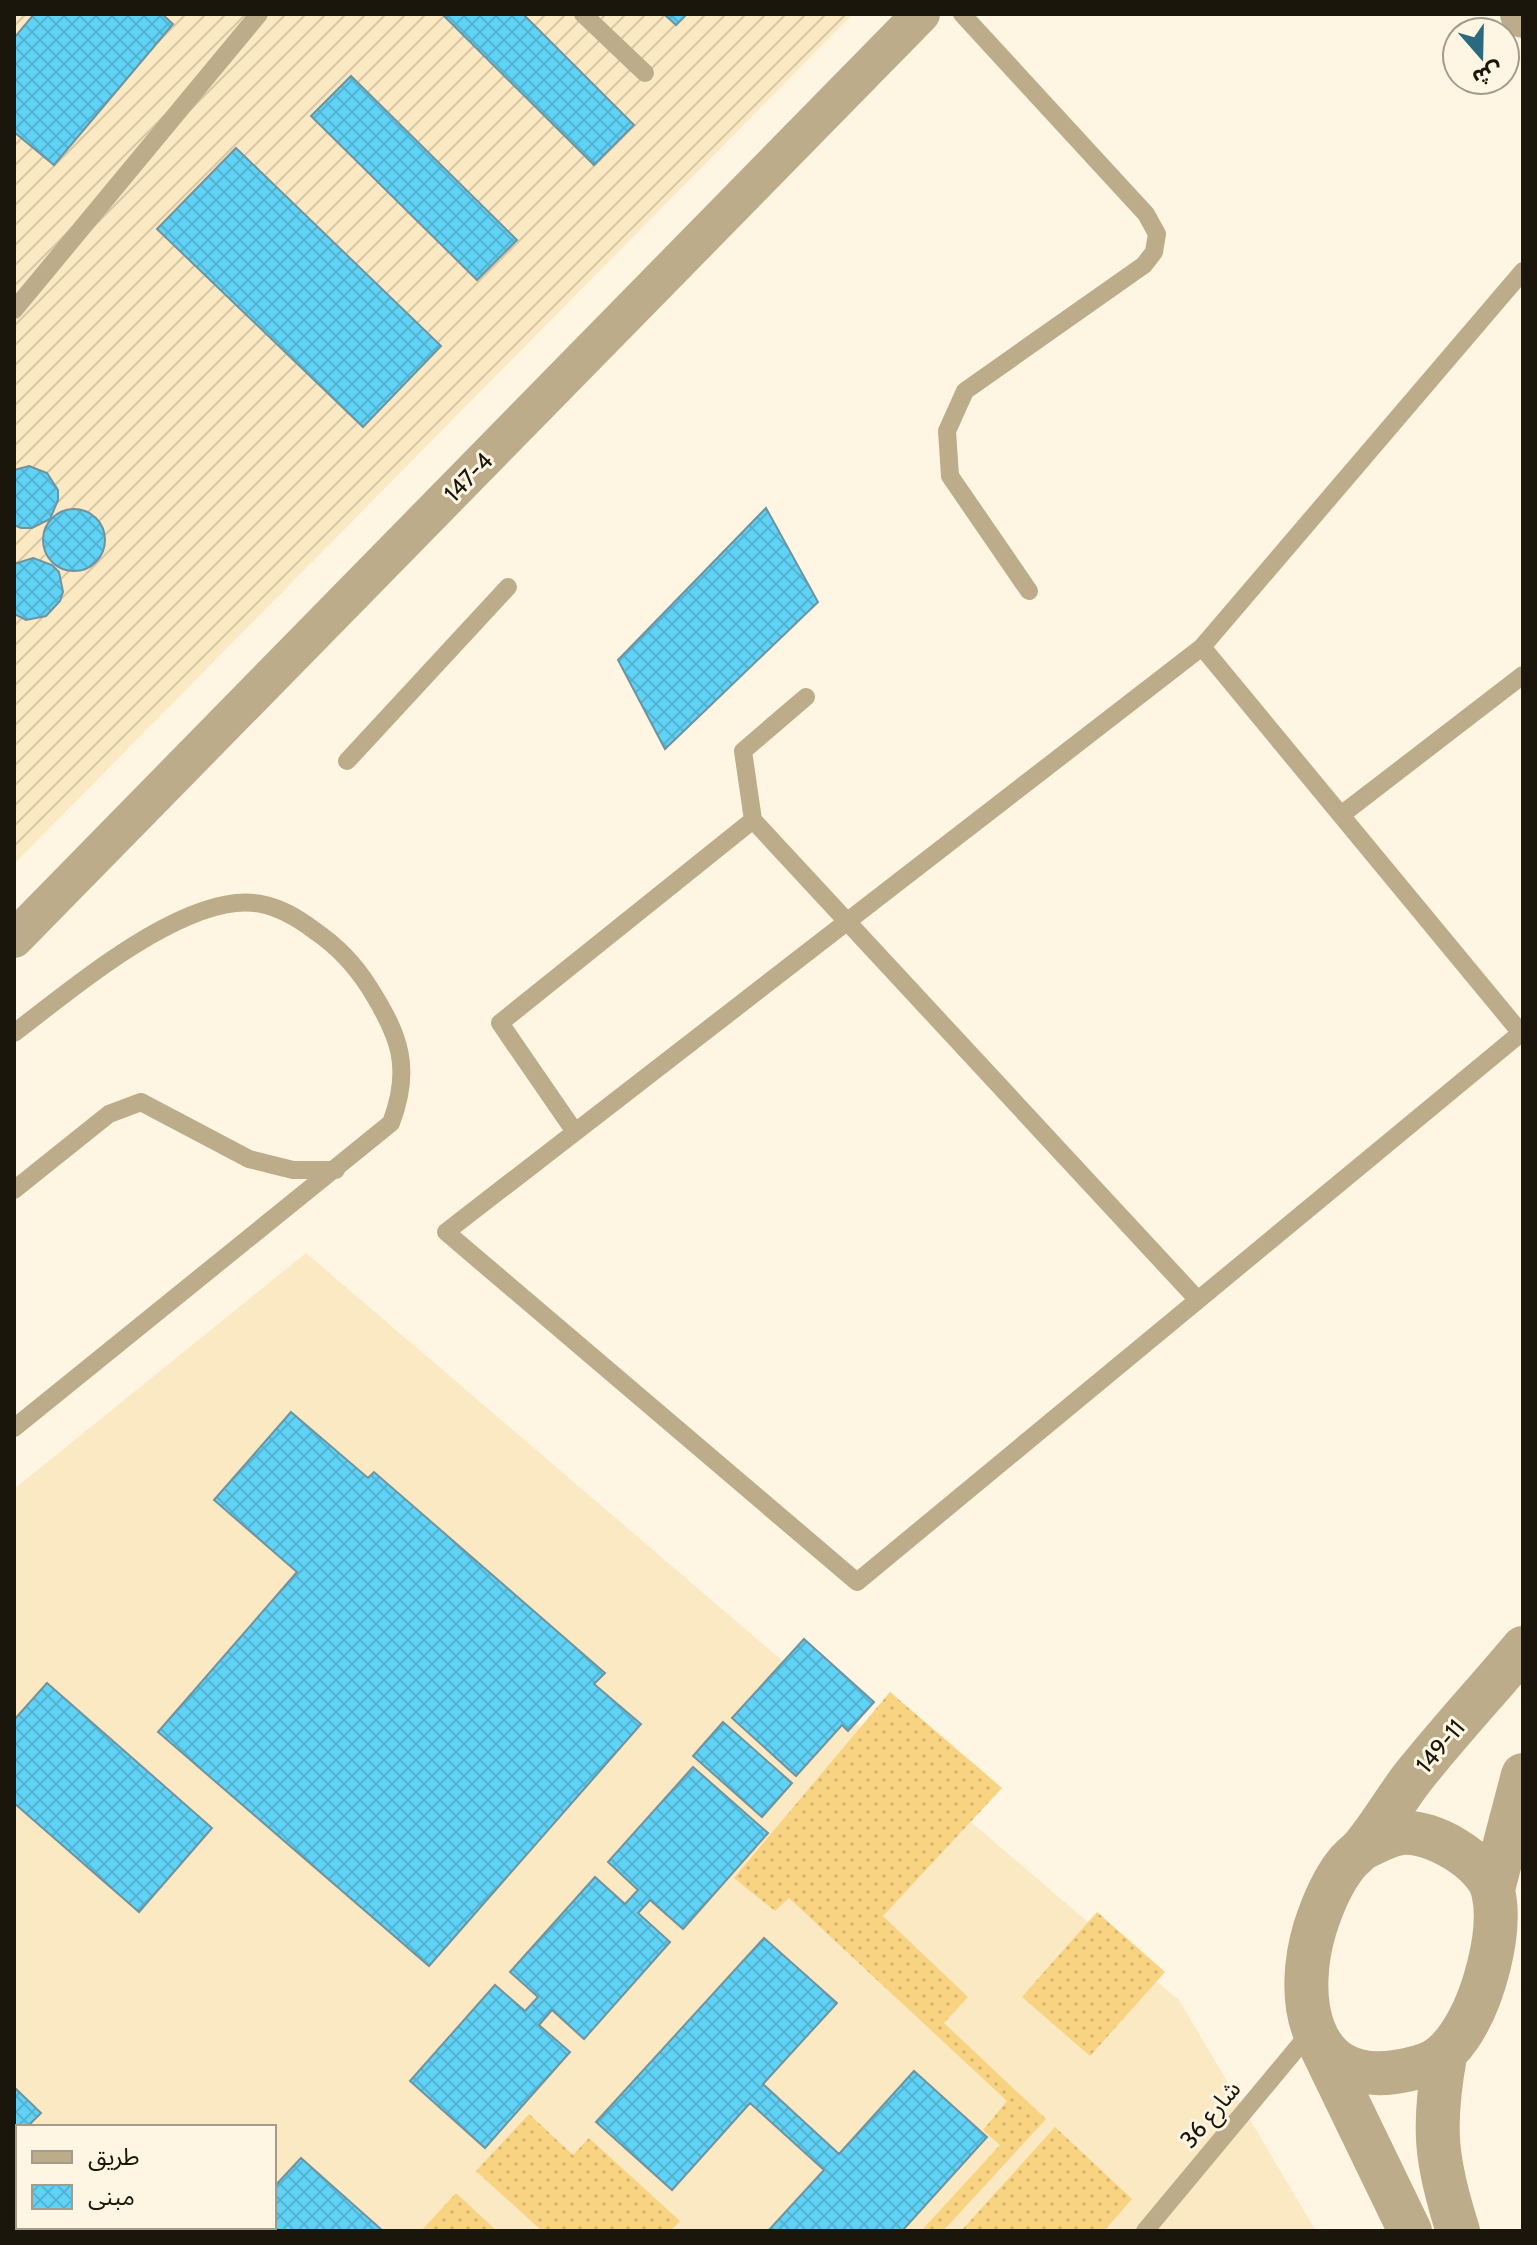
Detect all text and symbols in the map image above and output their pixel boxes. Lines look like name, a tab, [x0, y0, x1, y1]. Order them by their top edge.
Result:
north arrow	[1441, 16, 1521, 96]
text: ش	[1469, 56, 1506, 92]
street label: 147-4	[438, 446, 498, 508]
street label: 149-11	[1409, 1713, 1471, 1779]
street label: شارع 36	[1174, 2074, 1249, 2155]
legend	[16, 2125, 276, 2229]
text: طريق	[88, 2142, 140, 2172]
text: مبنى	[88, 2182, 135, 2211]

